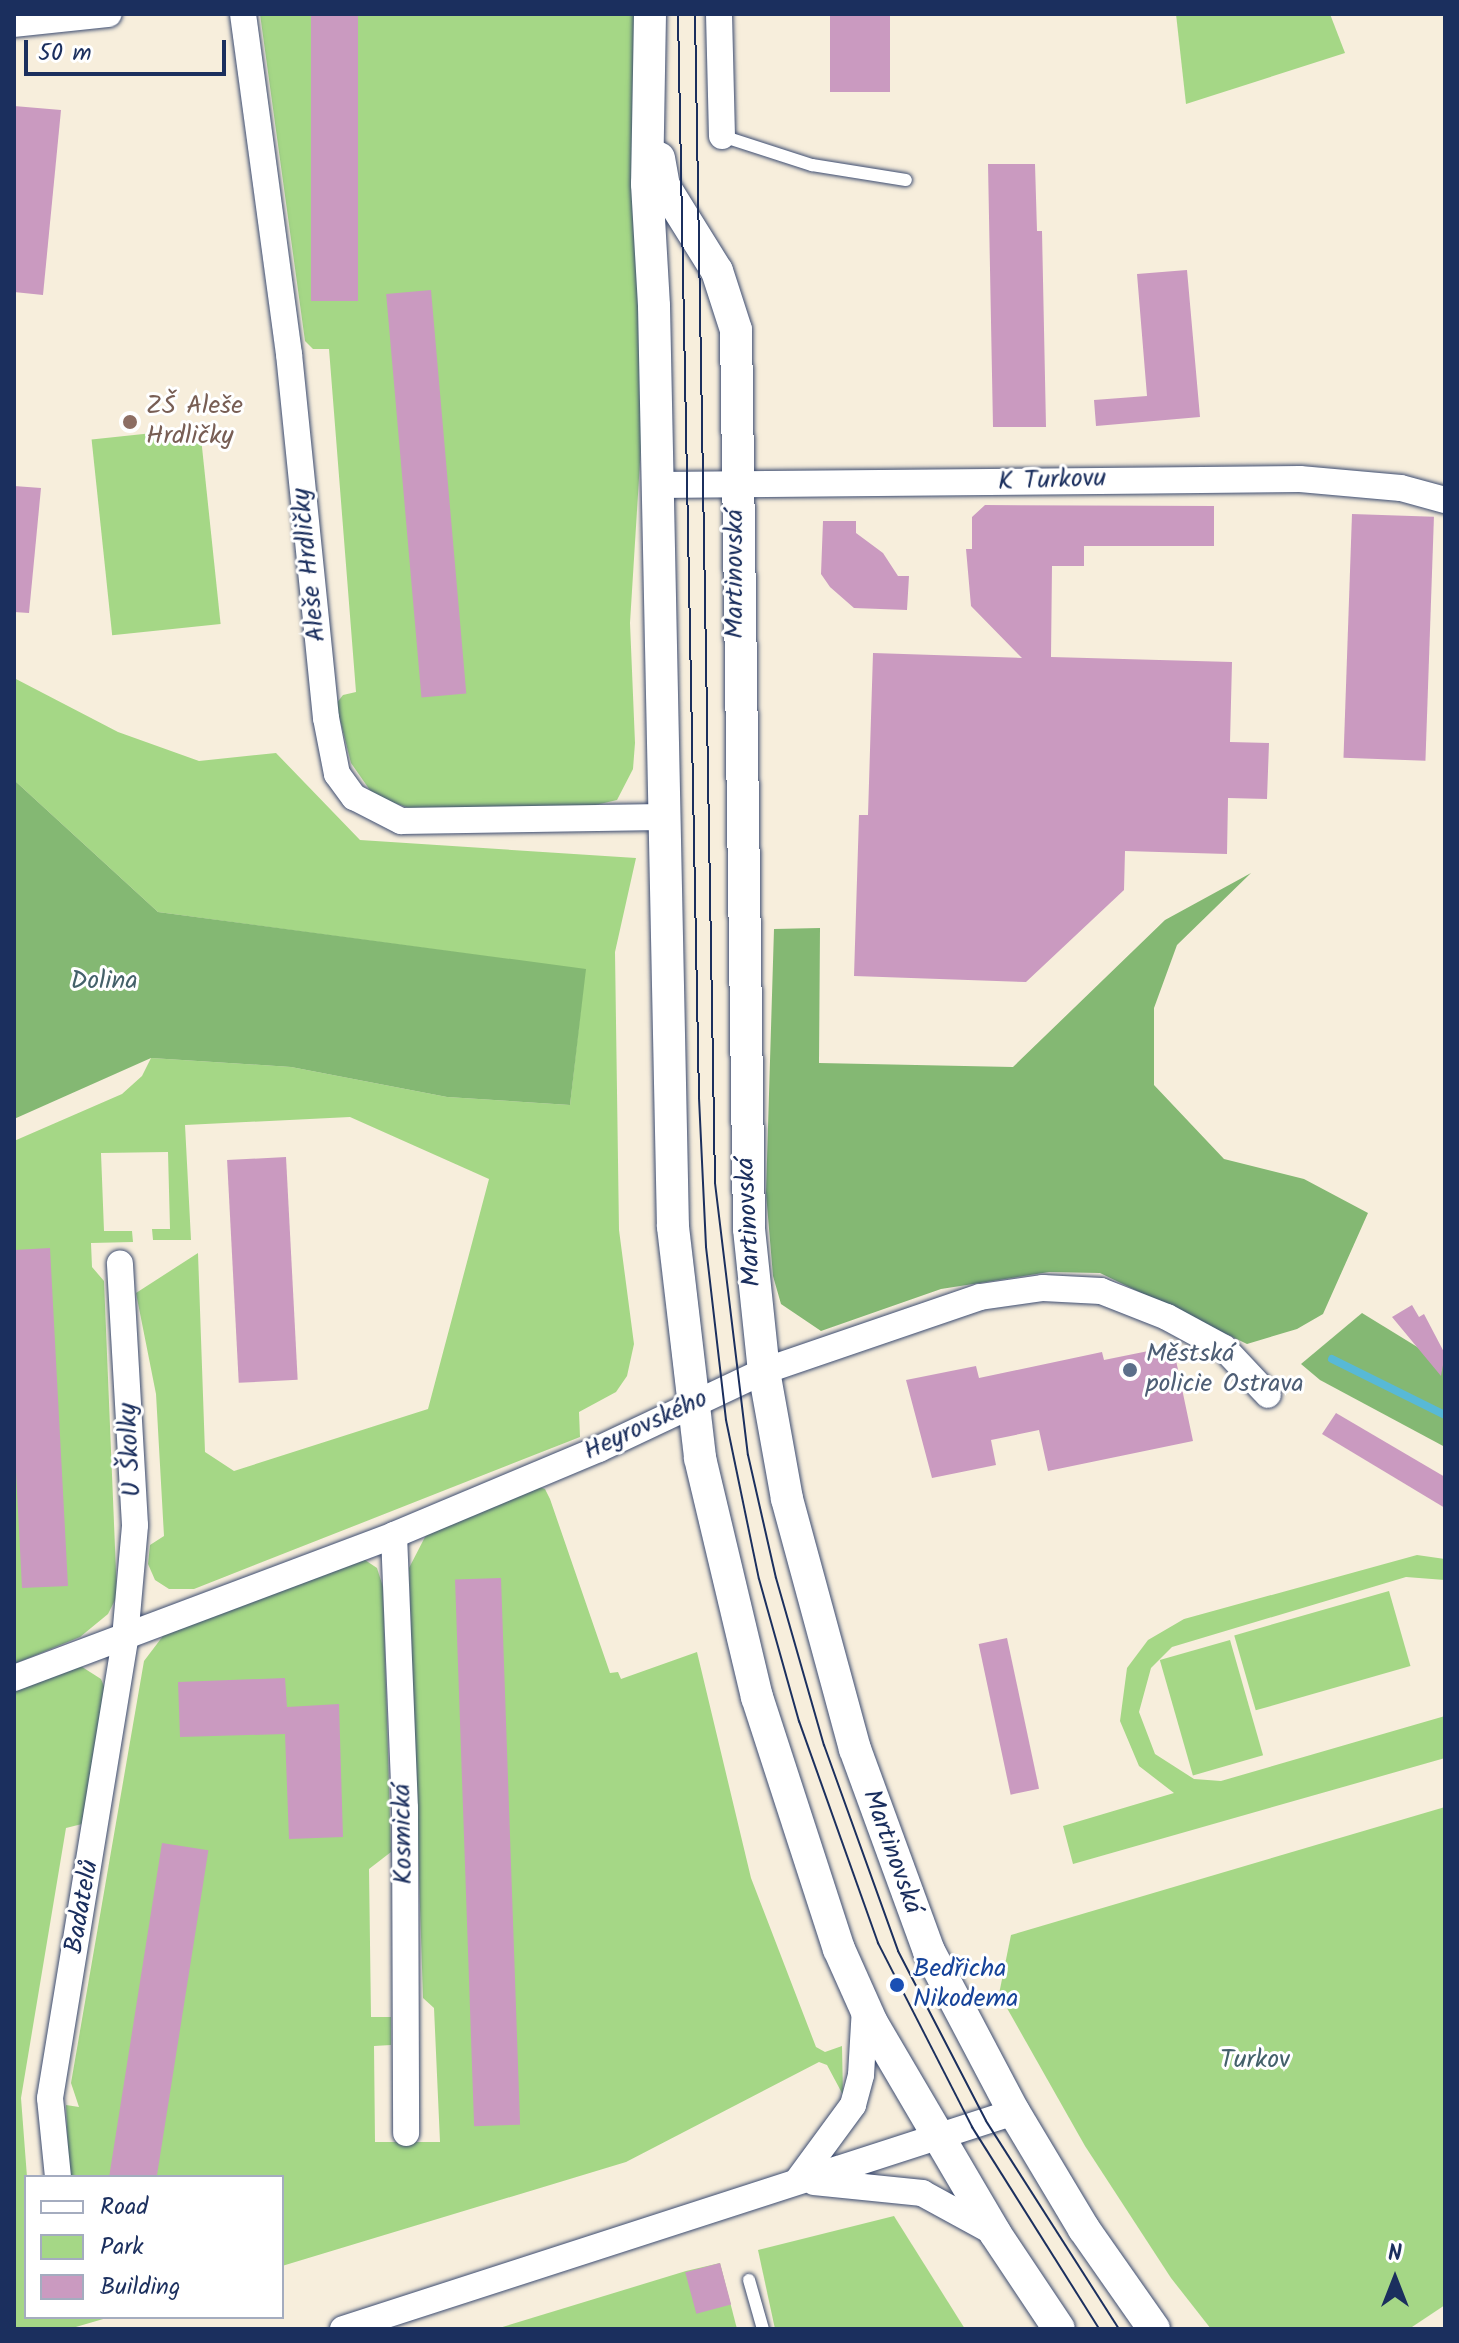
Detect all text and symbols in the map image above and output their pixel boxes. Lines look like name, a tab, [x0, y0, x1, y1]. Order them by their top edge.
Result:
scale bar	[28, 24, 230, 74]
text: 50 m	[38, 34, 92, 73]
place label: ZŠ Aleše Hrdličky	[146, 391, 243, 452]
marker: ZŠ Aleše Hrdličky	[121, 413, 139, 431]
street label: K Turkovu	[997, 464, 1107, 498]
street label: Aleše Hrdličky	[286, 486, 334, 644]
street label: Martinovská	[720, 509, 752, 639]
park label: Dolina	[70, 966, 138, 998]
street label: Martinovská	[731, 1156, 769, 1288]
place label: Městská policie Ostrava	[1146, 1339, 1304, 1400]
marker: Městská policie Ostrava	[1121, 1361, 1139, 1379]
street label: Heyrovského	[579, 1384, 713, 1468]
street label: U Školky	[113, 1402, 149, 1498]
street label: Kosmická	[388, 1783, 420, 1885]
street label: Martinovská	[854, 1786, 928, 1918]
street label: Badatelů	[59, 1858, 107, 1956]
place label: Bedřicha Nikodema	[913, 1954, 1018, 2016]
marker: Bedřicha Nikodema	[888, 1976, 906, 1994]
park label: Turkov	[1220, 2045, 1290, 2077]
legend	[24, 2175, 284, 2319]
text: Road	[100, 2188, 148, 2227]
text: Park	[100, 2228, 144, 2267]
text: N	[1388, 2237, 1402, 2272]
north arrow	[1355, 2239, 1435, 2319]
text: Building	[100, 2268, 180, 2307]

